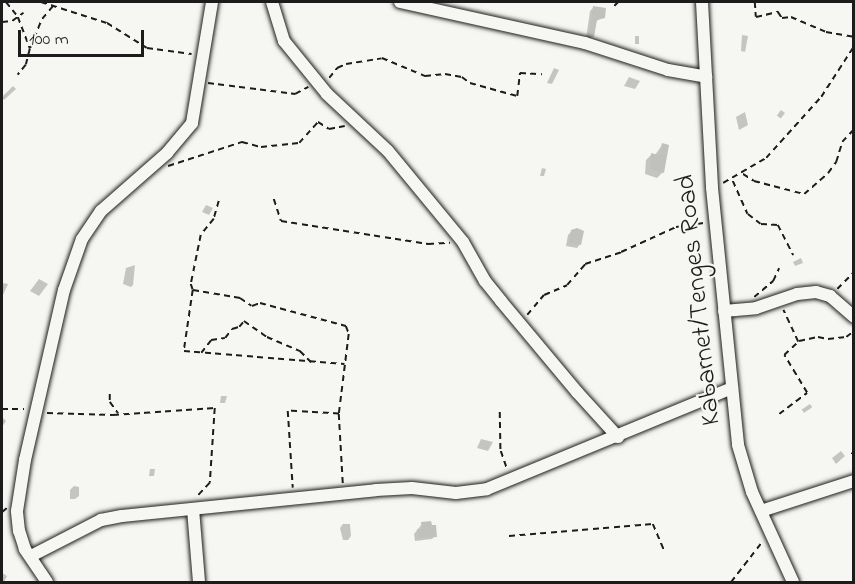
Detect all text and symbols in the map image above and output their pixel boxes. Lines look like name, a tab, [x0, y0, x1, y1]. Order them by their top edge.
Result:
scale bar	[21, 18, 147, 56]
text: 100 m	[29, 27, 69, 53]
street label: Kabarnet/Tenges Road	[670, 173, 728, 427]

